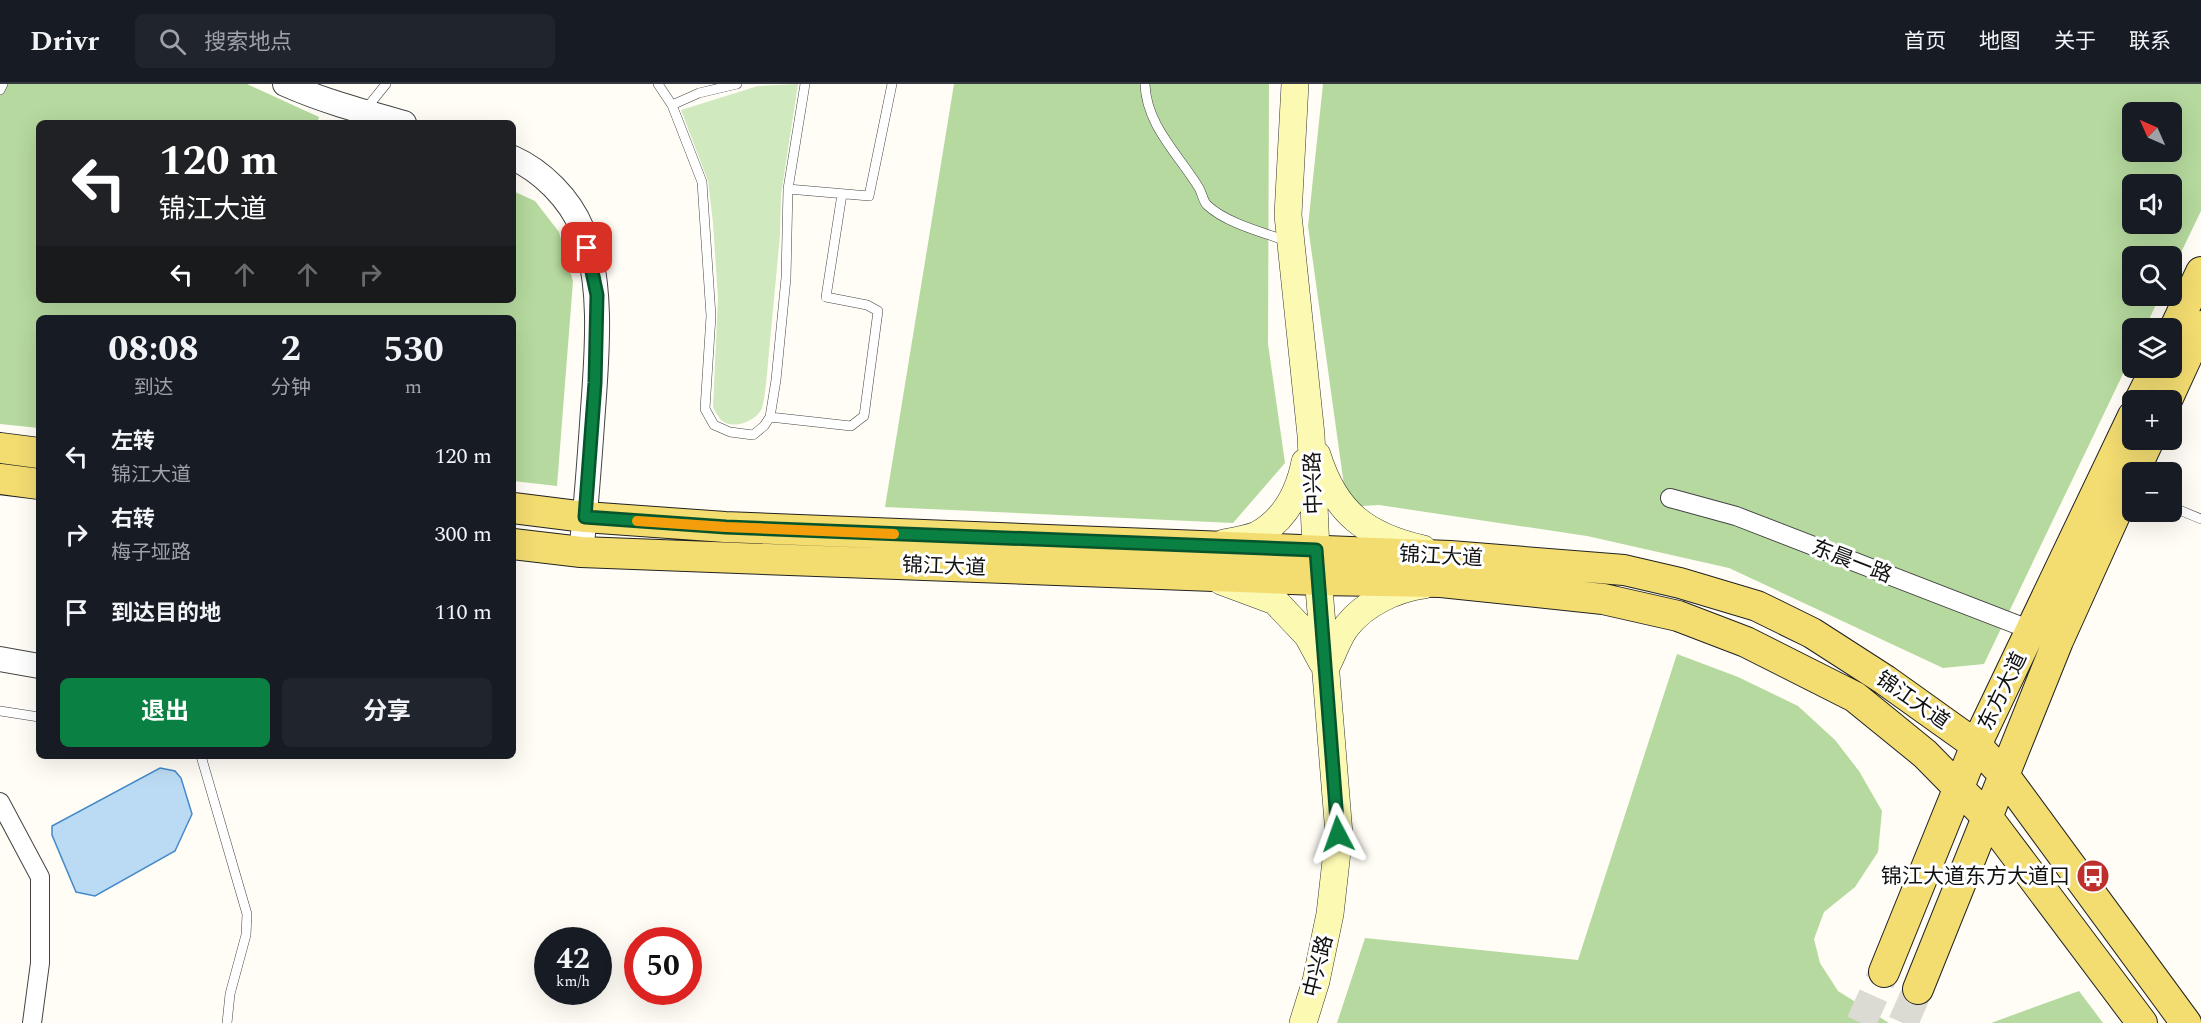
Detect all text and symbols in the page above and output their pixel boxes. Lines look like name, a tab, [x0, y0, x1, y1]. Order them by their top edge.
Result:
search box	[135, 14, 555, 68]
text: Drivr	[30, 20, 99, 63]
icon: search	[156, 25, 189, 58]
text: 搜索地点	[204, 26, 292, 59]
text: 首页	[1904, 26, 1946, 58]
text: 地图	[1979, 26, 2021, 58]
text: 关于	[2054, 26, 2096, 58]
text: 联系	[2129, 26, 2171, 58]
north arrow	[2122, 102, 2182, 162]
map controls	[2122, 102, 2182, 522]
text: 120 m	[159, 130, 278, 193]
icon: left	[60, 144, 138, 222]
button: sound	[2122, 174, 2182, 234]
text: 锦江大道	[159, 189, 267, 231]
pin	[561, 222, 612, 273]
icon: arrive	[570, 231, 603, 264]
button: search	[2122, 246, 2182, 306]
icon: left	[165, 258, 198, 291]
icon: ahead	[228, 258, 261, 291]
icon: ahead	[291, 258, 324, 291]
icon: right	[354, 258, 387, 291]
button: layers	[2122, 318, 2182, 378]
text: 08:08	[108, 322, 199, 377]
text: 2	[281, 322, 301, 377]
text: 530	[383, 323, 444, 378]
text: m	[405, 372, 422, 402]
text: 到达	[133, 373, 173, 403]
text: 分钟	[271, 373, 311, 403]
button: +	[2122, 390, 2182, 450]
text: 左转	[111, 425, 155, 458]
icon: left	[60, 440, 93, 473]
text: 120 m	[435, 440, 492, 473]
street label: 中兴路	[1297, 451, 1331, 515]
text: 锦江大道	[111, 460, 191, 490]
button: −	[2122, 462, 2182, 522]
text: 右转	[111, 503, 155, 536]
icon: right	[60, 518, 93, 551]
text: 300 m	[435, 518, 492, 551]
street label: 东晨一路	[1807, 532, 1897, 592]
text: 梅子垭路	[111, 538, 191, 568]
street label: 锦江大道	[1398, 539, 1484, 575]
street label: 锦江大道	[901, 550, 986, 584]
icon: arrive	[60, 596, 93, 629]
text: 110 m	[435, 596, 492, 629]
text: 到达目的地	[111, 597, 221, 630]
street label: 东方大道	[1970, 647, 2036, 736]
street label: 锦江大道	[1869, 664, 1956, 738]
button: 退出	[60, 678, 270, 747]
button: 分享	[282, 678, 492, 747]
position arrow	[1306, 802, 1370, 866]
bus stop icon: 锦江大道东方大道口	[2075, 858, 2111, 894]
place label: 锦江大道东方大道口	[1881, 861, 2070, 893]
speed limit sign: 50	[624, 927, 702, 1005]
street label: 中兴路	[1296, 932, 1342, 1001]
text: 42	[556, 936, 590, 982]
text: km/h	[556, 970, 590, 993]

